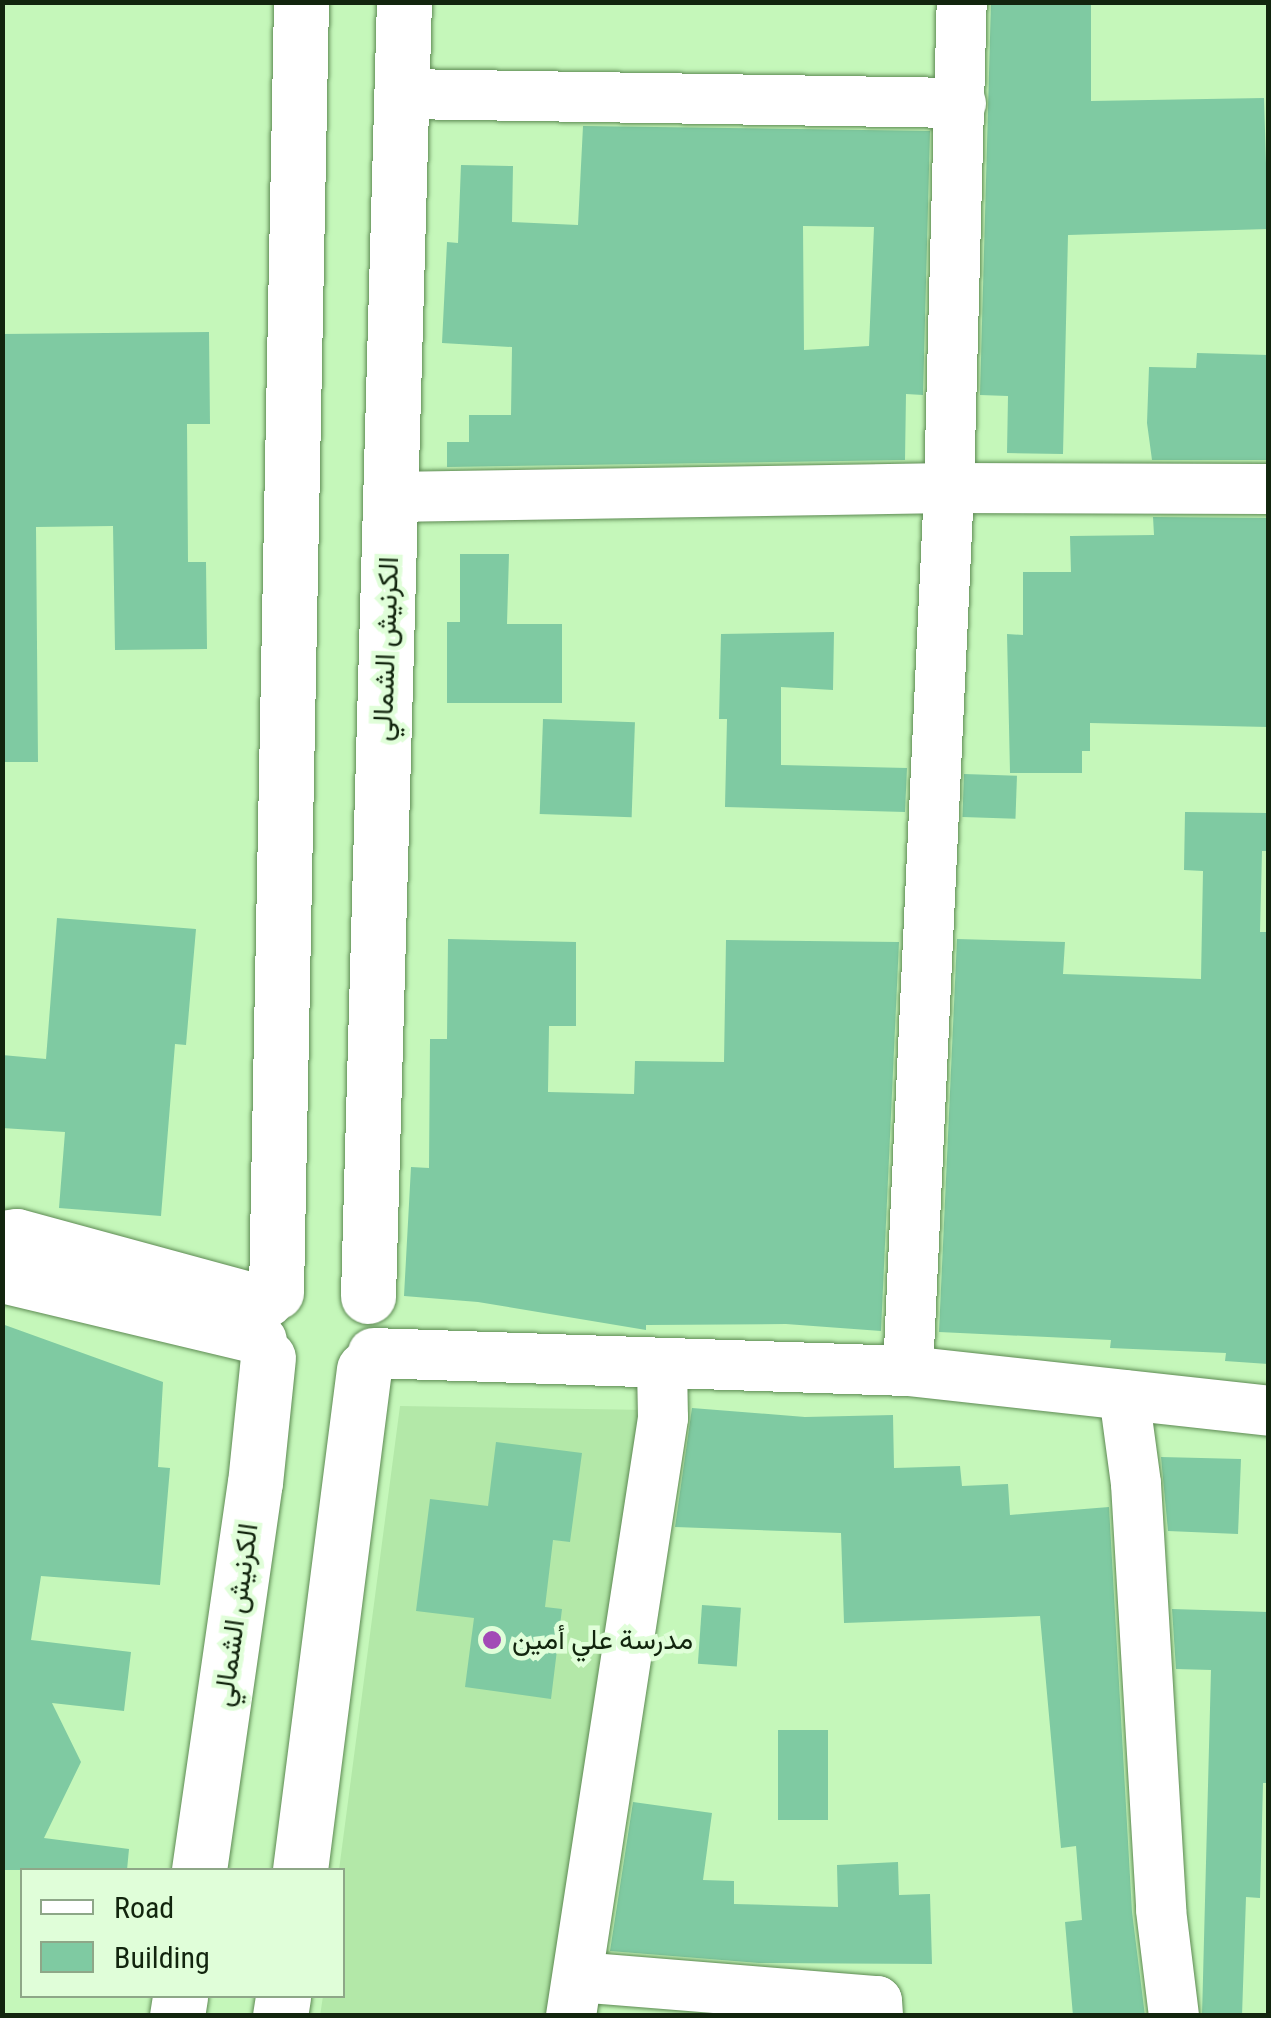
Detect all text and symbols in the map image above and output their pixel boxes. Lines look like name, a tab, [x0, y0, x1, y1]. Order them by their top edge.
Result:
street label: الكرنيش الشمالي	[366, 556, 406, 742]
street label: الكرنيش الشمالي	[207, 1521, 265, 1709]
place label: مدرسة علي أمين	[512, 1623, 693, 1657]
marker: مدرسة علي أمين	[481, 1629, 503, 1651]
legend	[20, 1868, 345, 1998]
text: Road	[114, 1890, 174, 1925]
text: Building	[114, 1940, 210, 1975]

